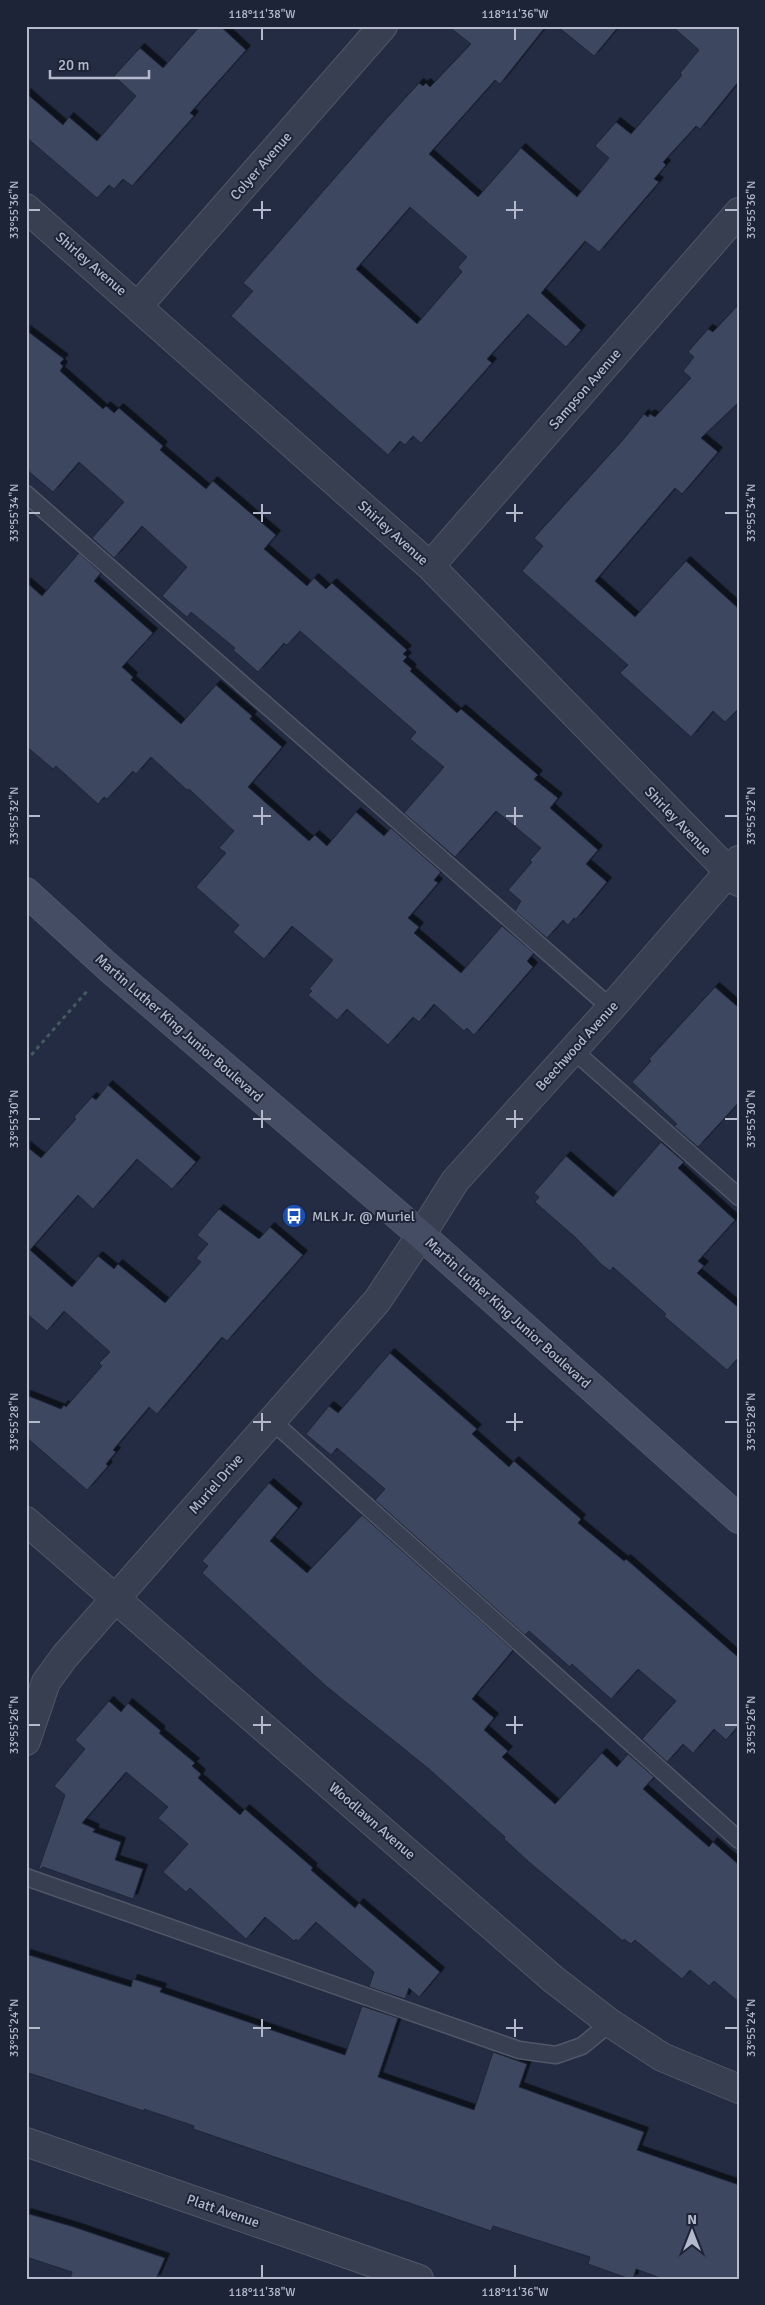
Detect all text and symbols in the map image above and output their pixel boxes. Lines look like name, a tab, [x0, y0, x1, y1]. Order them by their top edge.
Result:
text: 118°11'38"W	[228, 7, 296, 22]
text: 118°11'36"W	[481, 7, 549, 22]
scale bar	[50, 48, 149, 80]
text: 20 m	[58, 56, 89, 74]
street label: Colyer Avenue	[227, 128, 295, 204]
text: 33°55'36"N	[7, 181, 22, 239]
text: 33°55'36"N	[744, 181, 759, 239]
street label: Shirley Avenue	[52, 229, 130, 299]
street label: Sampson Avenue	[545, 345, 625, 433]
text: 33°55'34"N	[7, 484, 22, 542]
text: 33°55'34"N	[744, 484, 759, 542]
street label: Shirley Avenue	[354, 497, 432, 569]
street label: Shirley Avenue	[641, 783, 715, 859]
text: 33°55'32"N	[7, 787, 22, 845]
text: 33°55'32"N	[744, 787, 759, 845]
street label: Martin Luther King Junior Boulevard	[92, 950, 266, 1106]
street label: Beechwood Avenue	[532, 997, 622, 1095]
text: 33°55'30"N	[7, 1090, 22, 1148]
text: 33°55'30"N	[744, 1090, 759, 1148]
bus stop icon: MLK Jr. @ Muriel	[281, 1203, 307, 1229]
place label: MLK Jr. @ Muriel	[312, 1208, 415, 1225]
street label: Martin Luther King Junior Boulevard	[422, 1234, 594, 1392]
text: 33°55'28"N	[7, 1393, 22, 1451]
text: 33°55'28"N	[744, 1393, 759, 1451]
street label: Muriel Drive	[185, 1451, 247, 1517]
text: 33°55'26"N	[7, 1696, 22, 1754]
text: 33°55'26"N	[744, 1696, 759, 1754]
street label: Woodlawn Avenue	[325, 1779, 419, 1863]
text: 33°55'24"N	[7, 1999, 22, 2057]
text: 33°55'24"N	[744, 1999, 759, 2057]
street label: Platt Avenue	[184, 2191, 262, 2231]
north arrow	[668, 2208, 718, 2258]
text: N	[687, 2211, 697, 2228]
text: 118°11'38"W	[228, 2285, 296, 2300]
text: 118°11'36"W	[481, 2285, 549, 2300]

